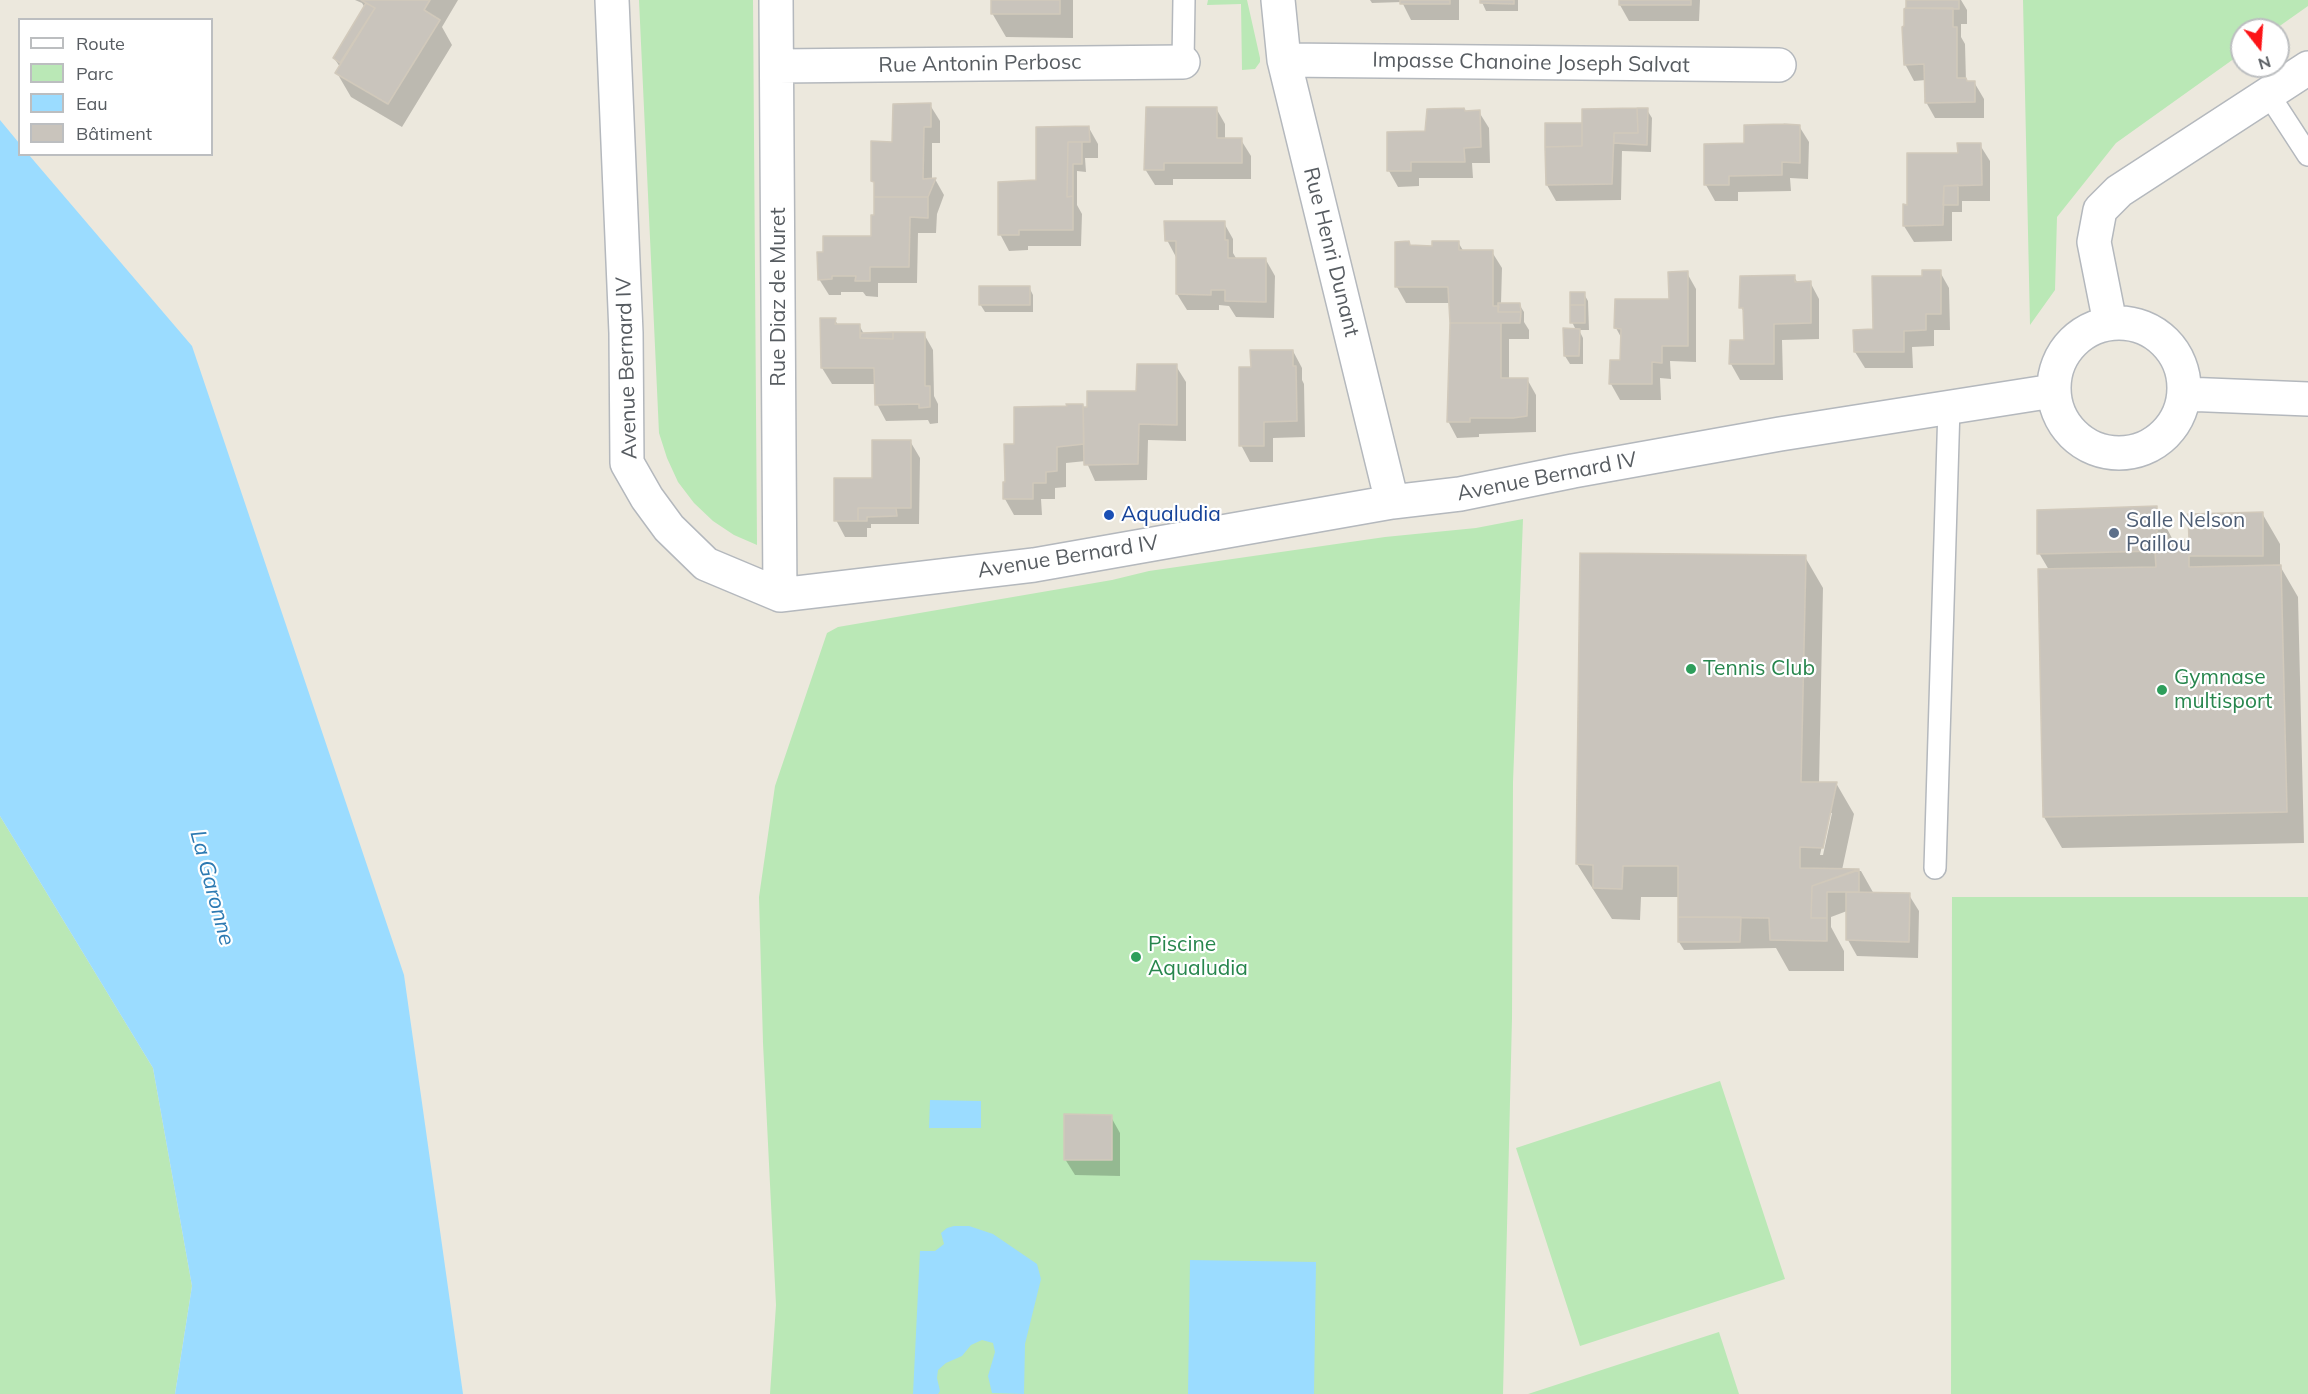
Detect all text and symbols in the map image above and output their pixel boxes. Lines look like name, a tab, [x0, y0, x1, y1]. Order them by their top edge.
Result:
legend	[18, 18, 213, 156]
north arrow	[2230, 18, 2290, 78]
text: Route	[76, 32, 125, 55]
street label: Impasse Chanoine Joseph Salvat	[1372, 48, 1690, 78]
street label: Rue Antonin Perbosc	[878, 50, 1082, 78]
text: N	[2256, 52, 2273, 75]
text: Parc	[76, 62, 113, 85]
text: Eau	[76, 92, 108, 115]
text: Bâtiment	[76, 122, 152, 145]
street label: Rue Henri Dunant	[1298, 165, 1364, 339]
street label: Rue Diaz de Muret	[766, 207, 792, 387]
street label: Avenue Bernard IV	[611, 276, 643, 460]
street label: Avenue Bernard IV	[1455, 447, 1639, 507]
place label: Aqualudia	[1121, 502, 1221, 528]
marker: Aqualudia	[1102, 508, 1116, 522]
place label: Salle Nelson Paillou	[2126, 508, 2245, 558]
marker: Salle Nelson Paillou	[2107, 526, 2121, 540]
street label: Avenue Bernard IV	[976, 530, 1160, 584]
place label: Tennis Club	[1703, 656, 1815, 682]
marker: Tennis Club	[1684, 662, 1698, 676]
place label: Gymnase multisport	[2174, 665, 2272, 715]
marker: Gymnase multisport	[2155, 683, 2169, 697]
water label: La Garonne	[184, 827, 240, 949]
place label: Piscine Aqualudia	[1148, 932, 1248, 982]
marker: Piscine Aqualudia	[1129, 950, 1143, 964]

